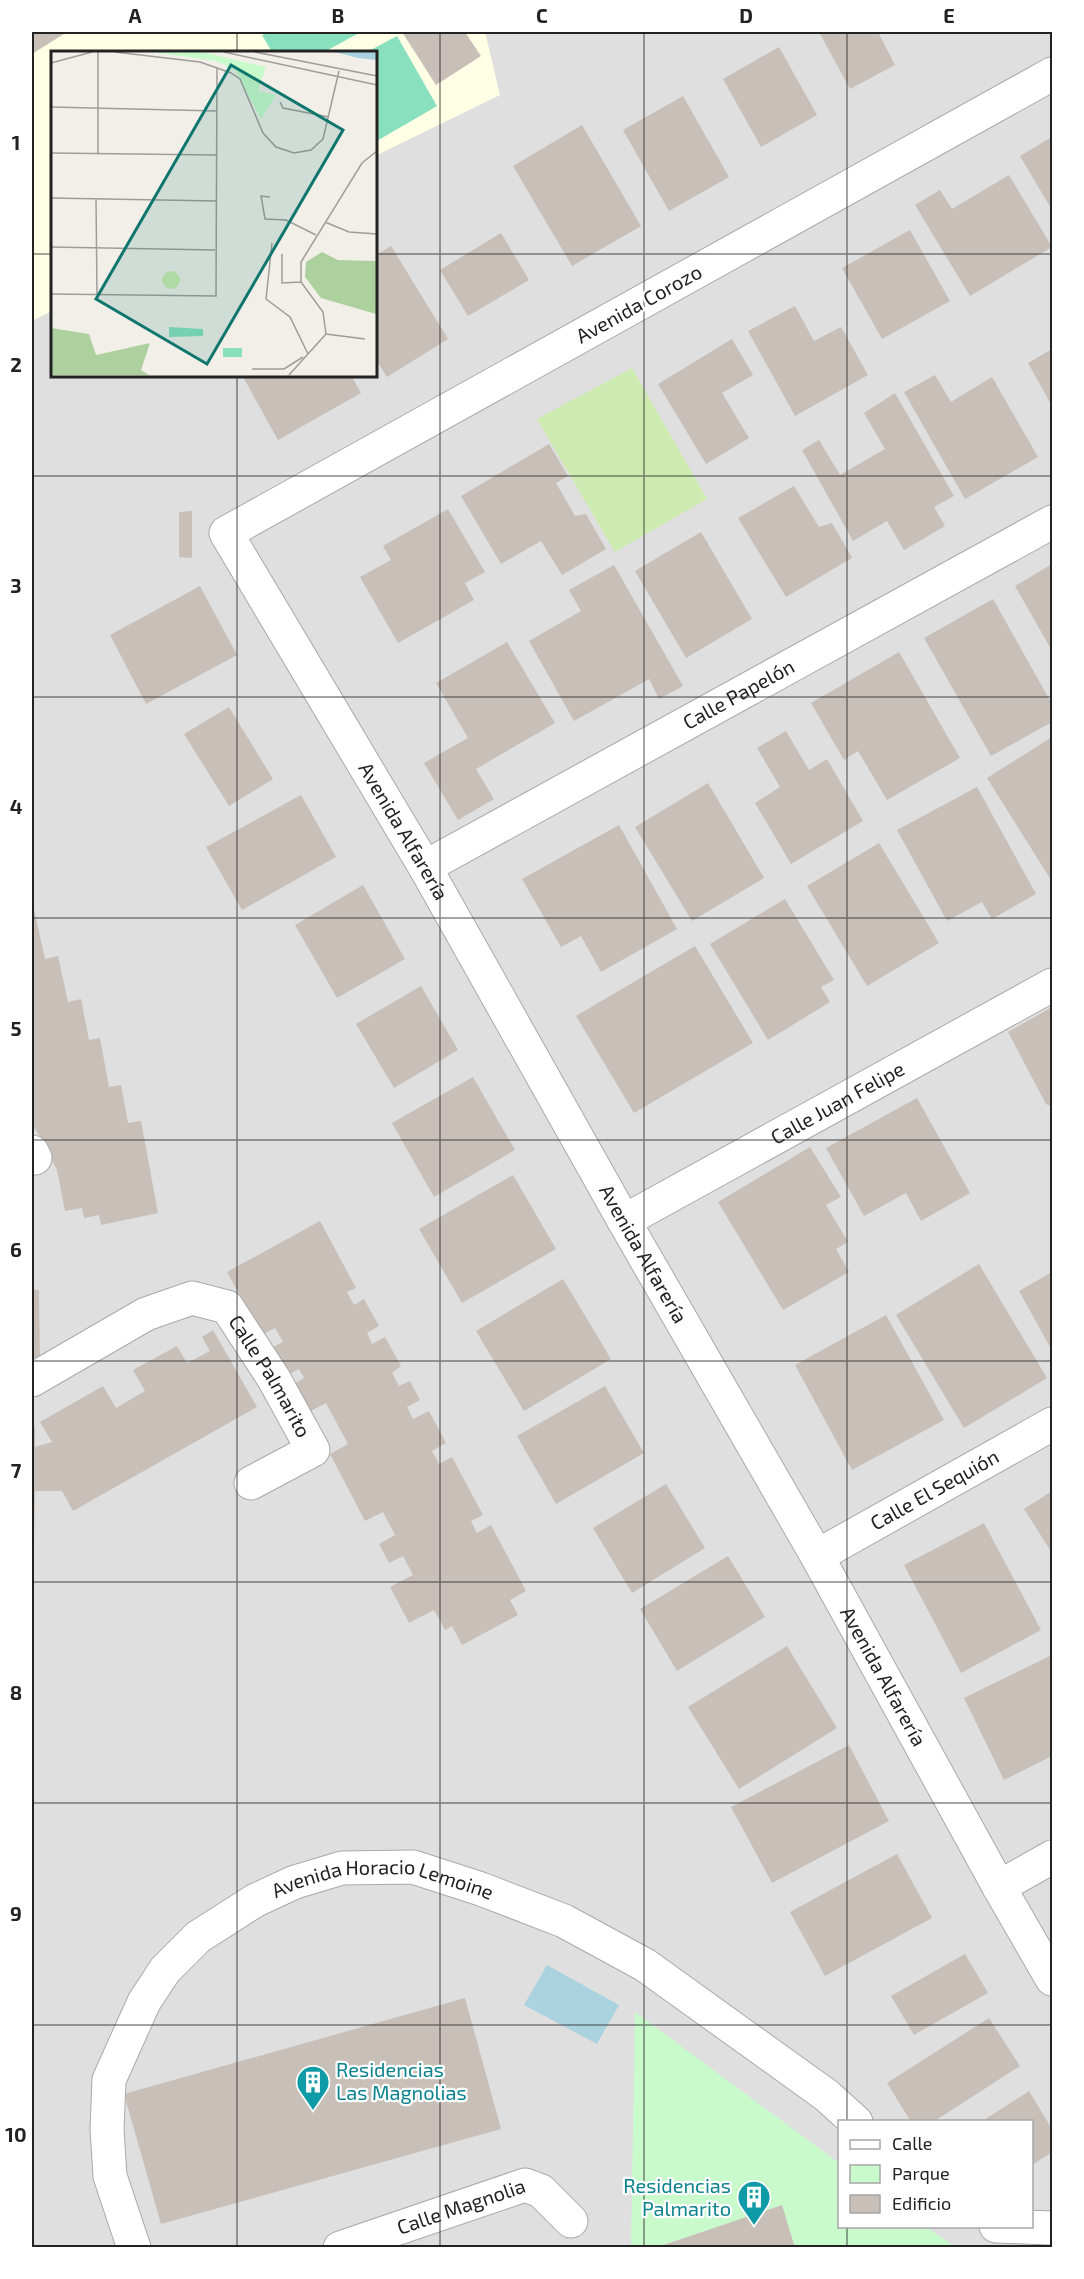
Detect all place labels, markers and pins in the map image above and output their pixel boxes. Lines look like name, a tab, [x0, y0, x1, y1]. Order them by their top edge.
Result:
place label: Residencias Las Magnolias	[336, 2057, 467, 2104]
building icon: Residencias Las Magnolias	[295, 2064, 331, 2111]
place label: Residencias Palmarito	[623, 2173, 731, 2220]
building icon: Residencias Palmarito	[736, 2179, 772, 2226]

